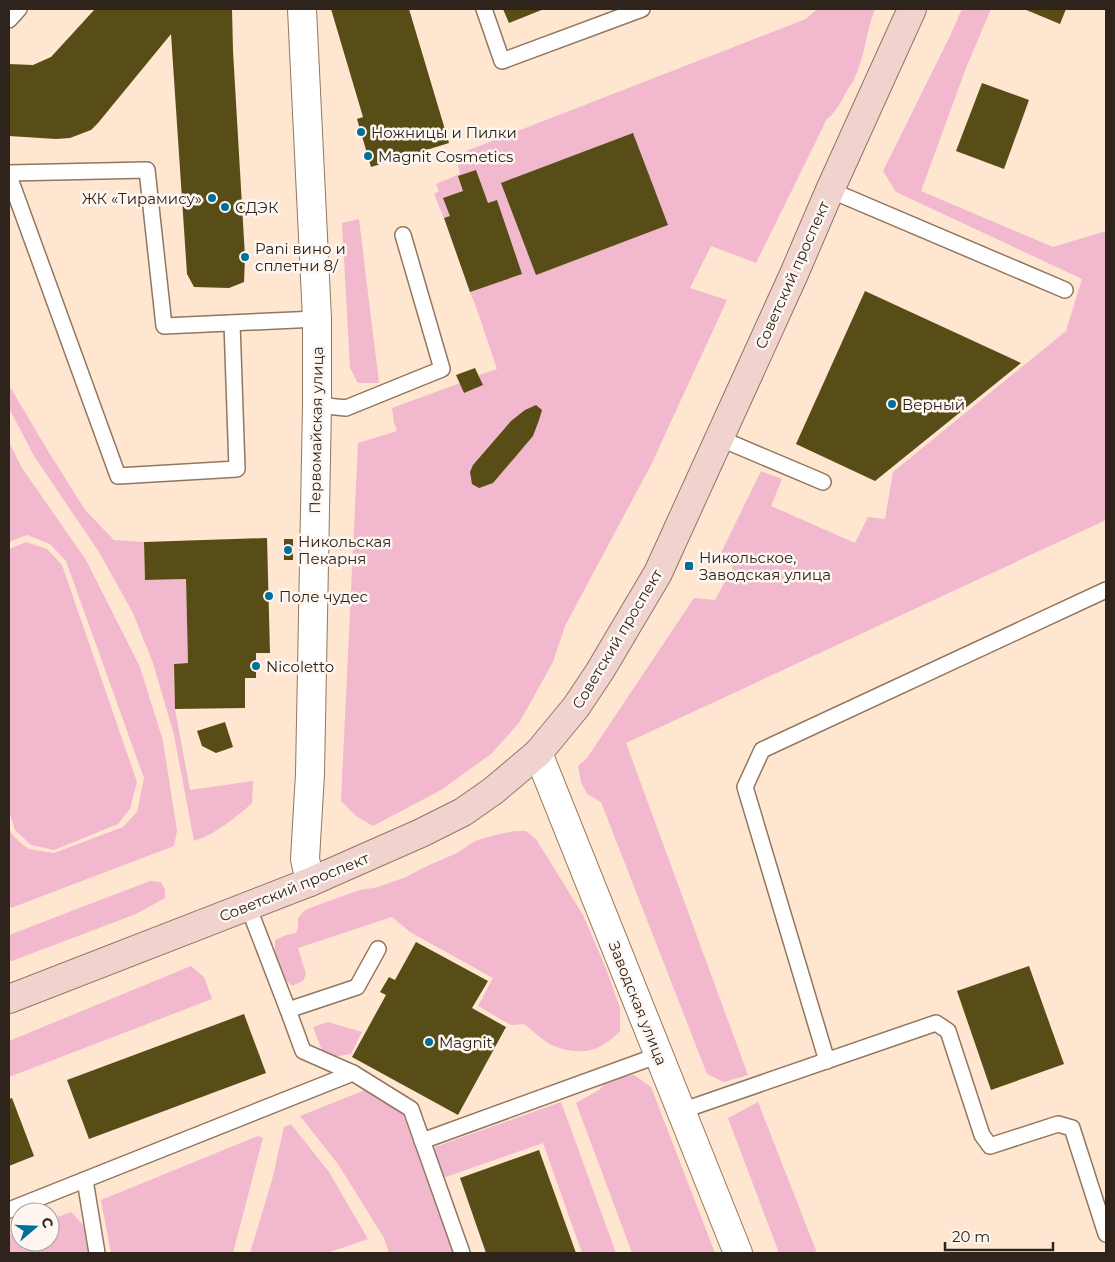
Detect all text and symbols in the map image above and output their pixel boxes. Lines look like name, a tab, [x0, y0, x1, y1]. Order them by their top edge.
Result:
place label: Ножницы и Пилки	[371, 123, 517, 142]
marker: Ножницы и Пилки	[355, 126, 367, 138]
place label: Magnit Cosmetics	[378, 147, 513, 166]
marker: Magnit Cosmetics	[362, 150, 374, 162]
place label: ЖК «Тирамису»	[82, 189, 202, 208]
marker: ЖК «Тирамису»	[206, 192, 218, 204]
street label: Советский проспект	[751, 197, 834, 352]
place label: СДЭК	[235, 198, 279, 217]
marker: СДЭК	[219, 201, 231, 213]
place label: Pani вино и сплетни 8/	[255, 239, 346, 275]
marker: Pani вино и сплетни 8/	[239, 251, 251, 263]
street label: Первомайская улица	[305, 346, 327, 514]
place label: Верный	[902, 395, 965, 414]
marker: Верный	[886, 398, 898, 410]
place label: Никольская Пекарня	[298, 532, 391, 568]
marker: Никольская Пекарня	[282, 544, 294, 556]
place label: Никольское, Заводская улица	[699, 548, 831, 584]
marker: Никольское, Заводская улица	[683, 560, 695, 572]
street label: Советский проспект	[568, 565, 667, 712]
place label: Поле чудес	[279, 587, 368, 606]
marker: Поле чудес	[263, 590, 275, 602]
place label: Nicoletto	[266, 657, 334, 676]
marker: Nicoletto	[250, 660, 262, 672]
street label: Советский проспект	[216, 848, 373, 926]
street label: Заводская улица	[604, 938, 672, 1068]
place label: Magnit	[439, 1033, 493, 1052]
marker: Magnit	[423, 1036, 435, 1048]
north arrow	[10, 1202, 60, 1252]
text: С	[37, 1215, 57, 1231]
scale bar	[945, 1220, 1052, 1252]
text: 20 m	[952, 1227, 990, 1246]

